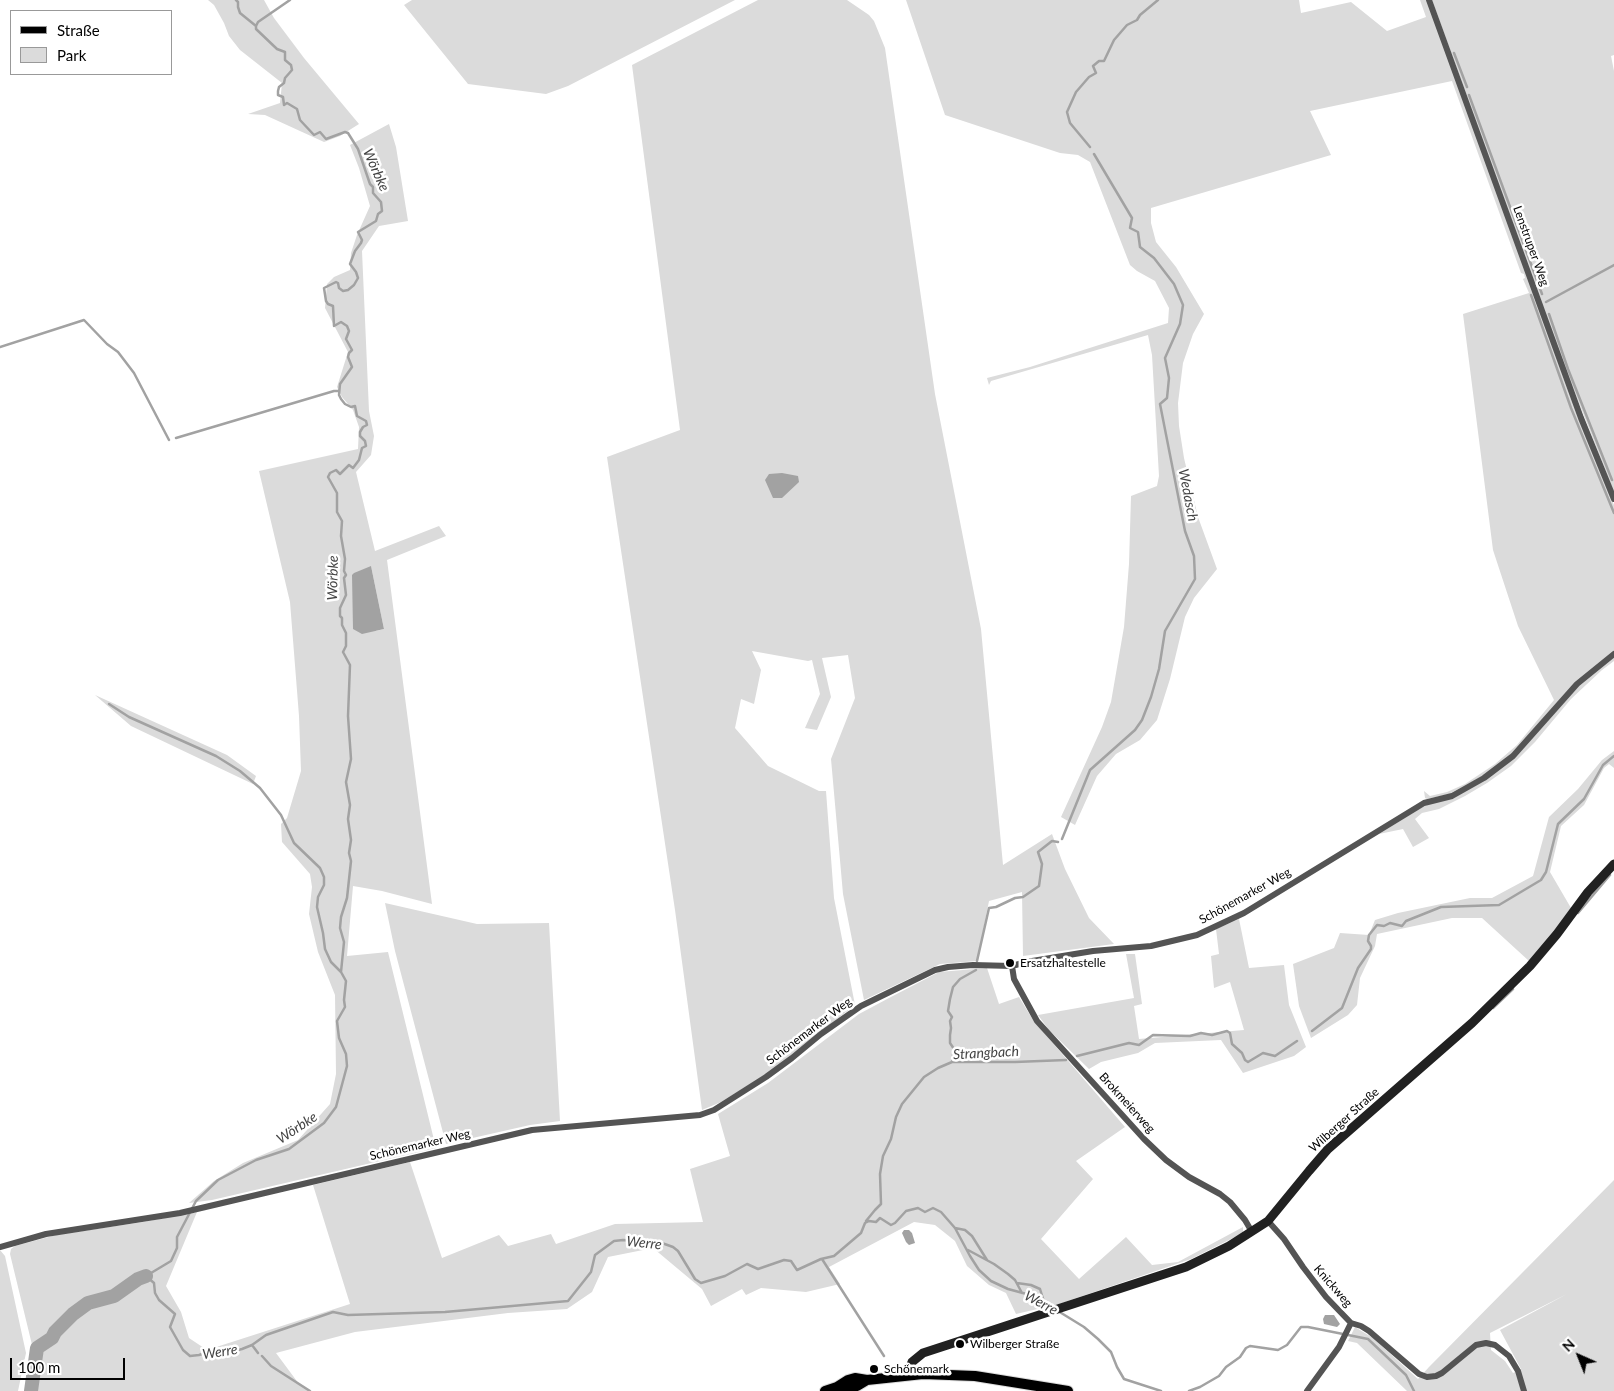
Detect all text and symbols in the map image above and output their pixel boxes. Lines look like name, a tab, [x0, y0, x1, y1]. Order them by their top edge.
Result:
legend	[10, 10, 172, 75]
text: Straße	[57, 21, 100, 39]
text: Park	[57, 46, 86, 64]
water label: Wörbke	[359, 146, 393, 194]
street label: Lenstruper Weg	[1510, 204, 1552, 288]
water label: Wedasch	[1175, 467, 1201, 523]
water label: Wörbke	[324, 555, 342, 601]
street label: Schönemarker Weg	[1197, 865, 1293, 927]
place label: Ersatzhaltestelle	[1020, 956, 1106, 970]
marker: Ersatzhaltestelle	[1004, 957, 1016, 969]
street label: Schönemarker Weg	[764, 994, 854, 1068]
water label: Strangbach	[953, 1043, 1019, 1063]
street label: Brokmeierweg	[1096, 1070, 1158, 1136]
street label: Wilberger Straße	[1306, 1085, 1382, 1155]
water label: Wörbke	[274, 1108, 320, 1148]
street label: Schönemarker Weg	[368, 1126, 472, 1164]
water label: Werre	[626, 1233, 662, 1253]
street label: Knickweg	[1311, 1262, 1355, 1310]
water label: Werre	[1021, 1287, 1061, 1319]
north arrow	[1554, 1331, 1604, 1381]
text: N	[1558, 1335, 1578, 1355]
place label: Wilberger Straße	[970, 1337, 1059, 1351]
marker: Wilberger Straße	[954, 1338, 966, 1350]
water label: Werre	[201, 1341, 239, 1363]
scale bar	[12, 1348, 128, 1380]
text: 100 m	[18, 1358, 60, 1376]
place label: Schönemark	[884, 1362, 949, 1376]
marker: Schönemark	[868, 1363, 880, 1375]

